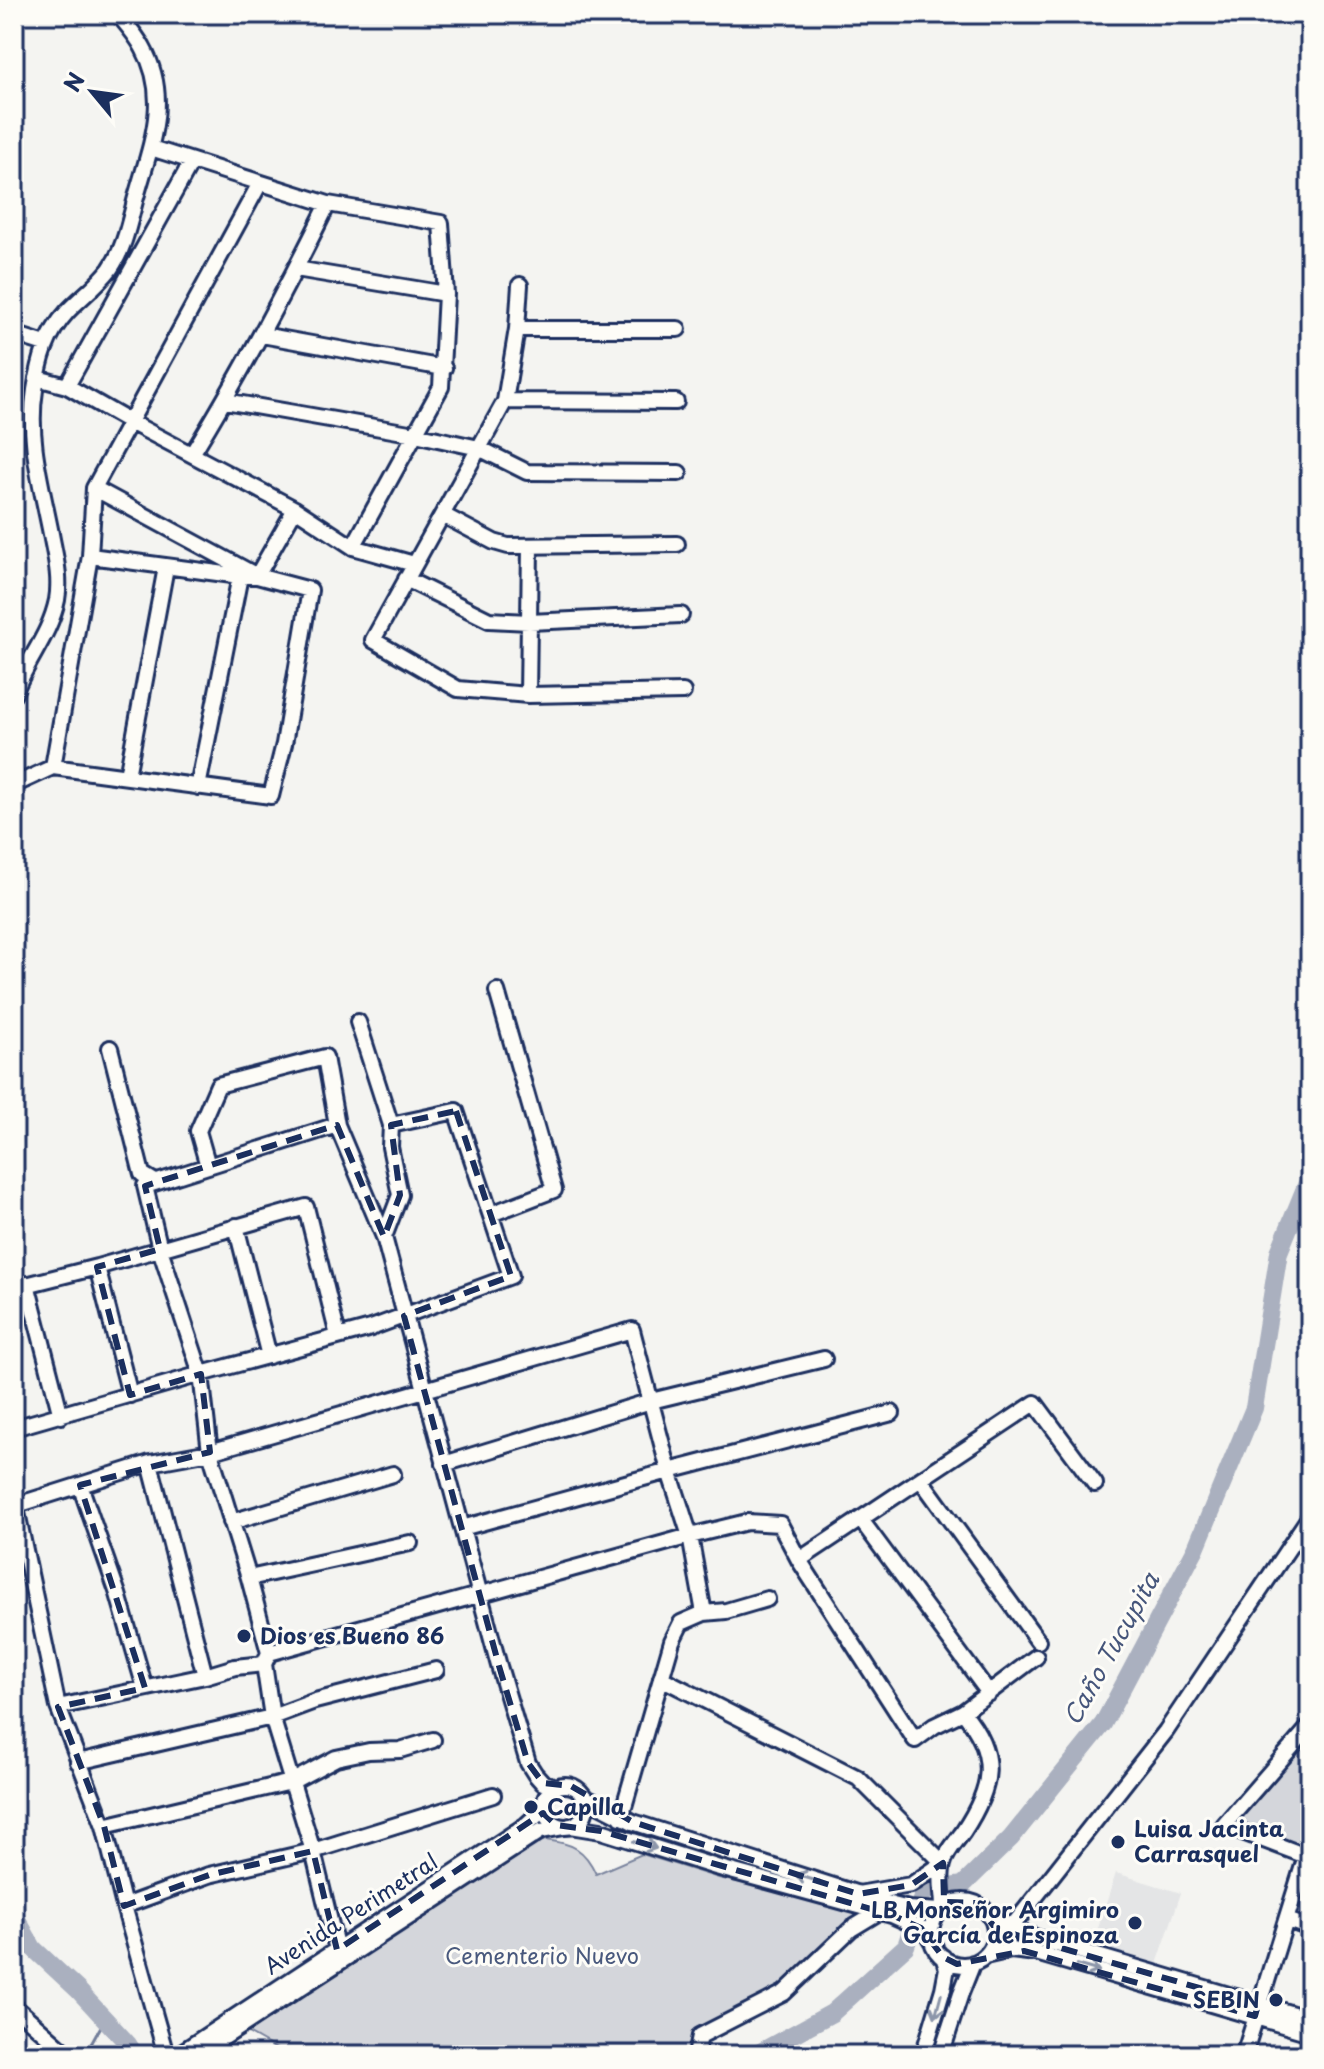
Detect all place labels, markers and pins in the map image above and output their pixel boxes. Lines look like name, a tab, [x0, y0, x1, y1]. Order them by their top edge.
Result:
place label: Dios es Bueno 86	[260, 1618, 444, 1651]
marker: Dios es Bueno 86	[235, 1627, 253, 1645]
place label: Capilla	[547, 1789, 626, 1822]
marker: Capilla	[522, 1798, 540, 1816]
place label: Luisa Jacinta Carrasquel	[1134, 1811, 1284, 1869]
marker: Luisa Jacinta Carrasquel	[1109, 1833, 1127, 1851]
place label: LB Monseñor Argimiro García de Espinoza	[871, 1892, 1119, 1950]
marker: LB Monseñor Argimiro García de Espinoza	[1126, 1914, 1144, 1932]
place label: SEBIN	[1193, 1982, 1260, 2015]
marker: SEBIN	[1267, 1991, 1285, 2009]

